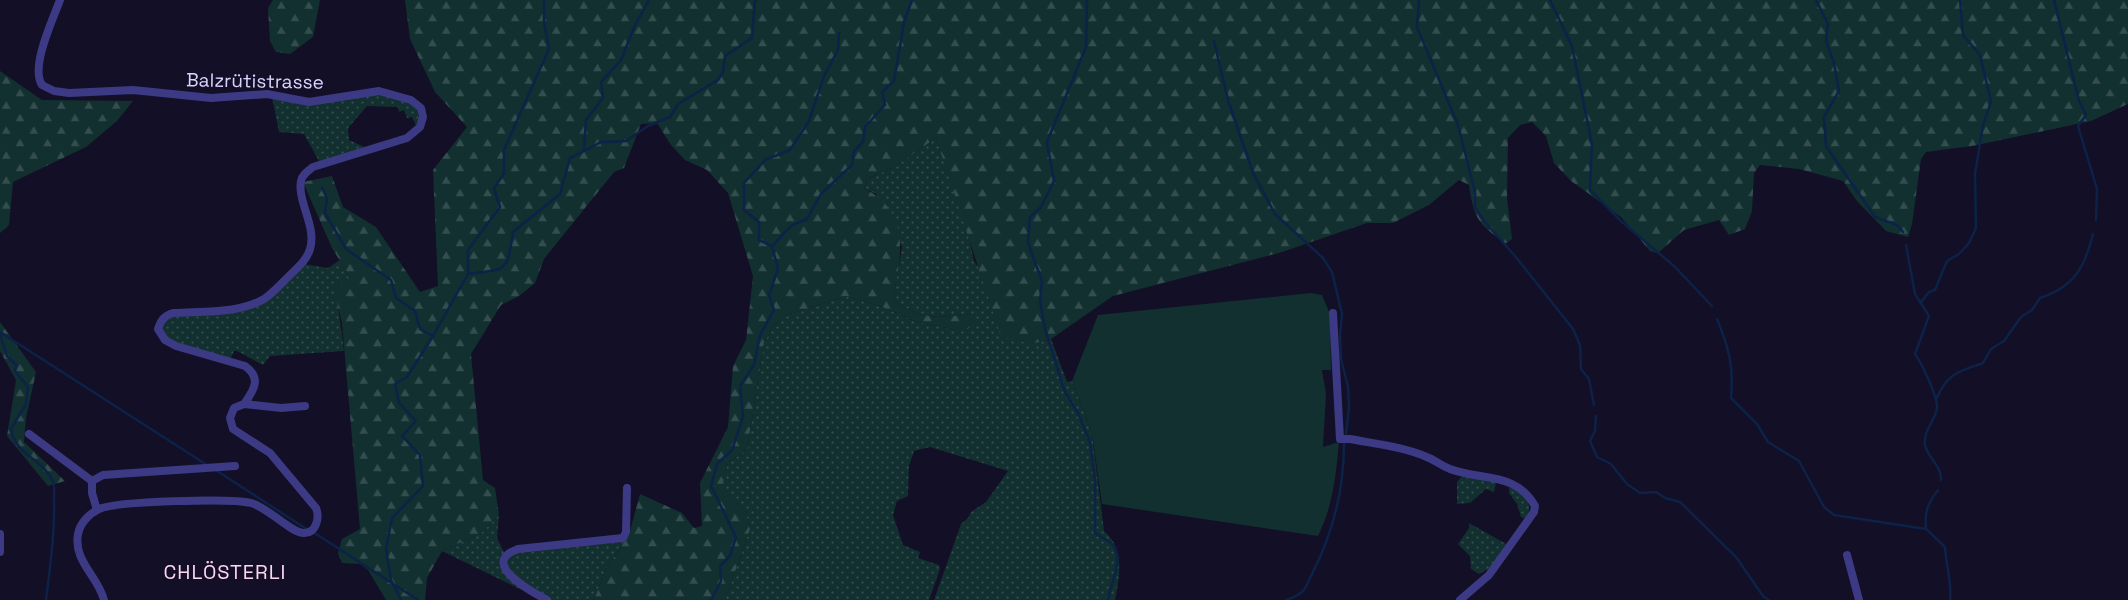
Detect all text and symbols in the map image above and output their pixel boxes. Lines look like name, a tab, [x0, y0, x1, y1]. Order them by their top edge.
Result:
street label: Balzrütistrasse	[186, 67, 324, 95]
district label: CHLÖSTERLI	[164, 559, 286, 585]

